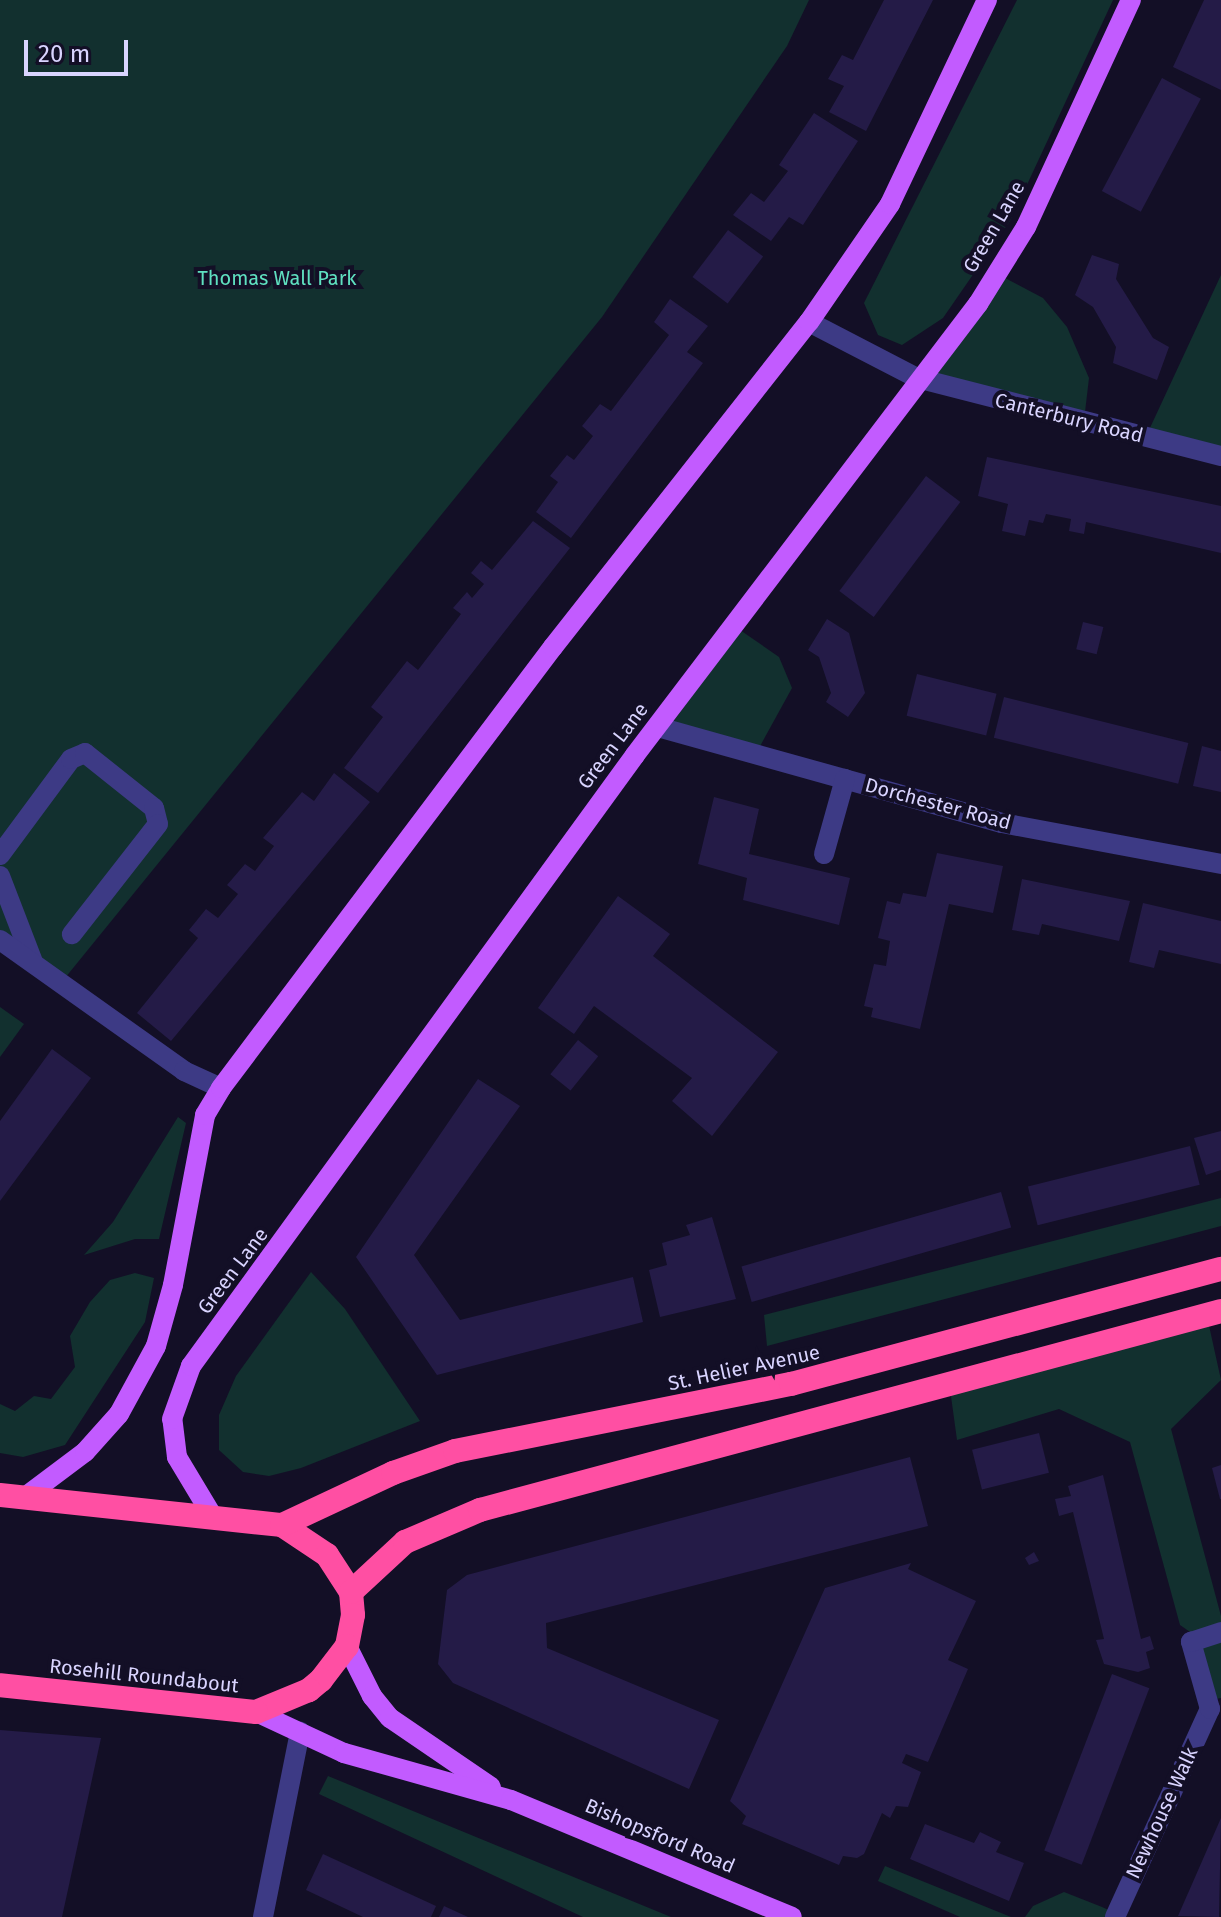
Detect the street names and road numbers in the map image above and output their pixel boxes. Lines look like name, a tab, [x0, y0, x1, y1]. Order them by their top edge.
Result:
street label: Green Lane	[958, 177, 1030, 277]
street label: Canterbury Road	[993, 388, 1145, 448]
street label: Green Lane	[573, 698, 653, 794]
street label: Dorchester Road	[862, 773, 1014, 835]
street label: Green Lane	[193, 1223, 273, 1319]
street label: St. Helier Avenue	[666, 1340, 822, 1396]
street label: Rosehill Roundabout	[48, 1654, 240, 1698]
street label: Newhouse Walk	[1121, 1743, 1203, 1883]
street label: Bishopsford Road	[581, 1794, 739, 1878]

